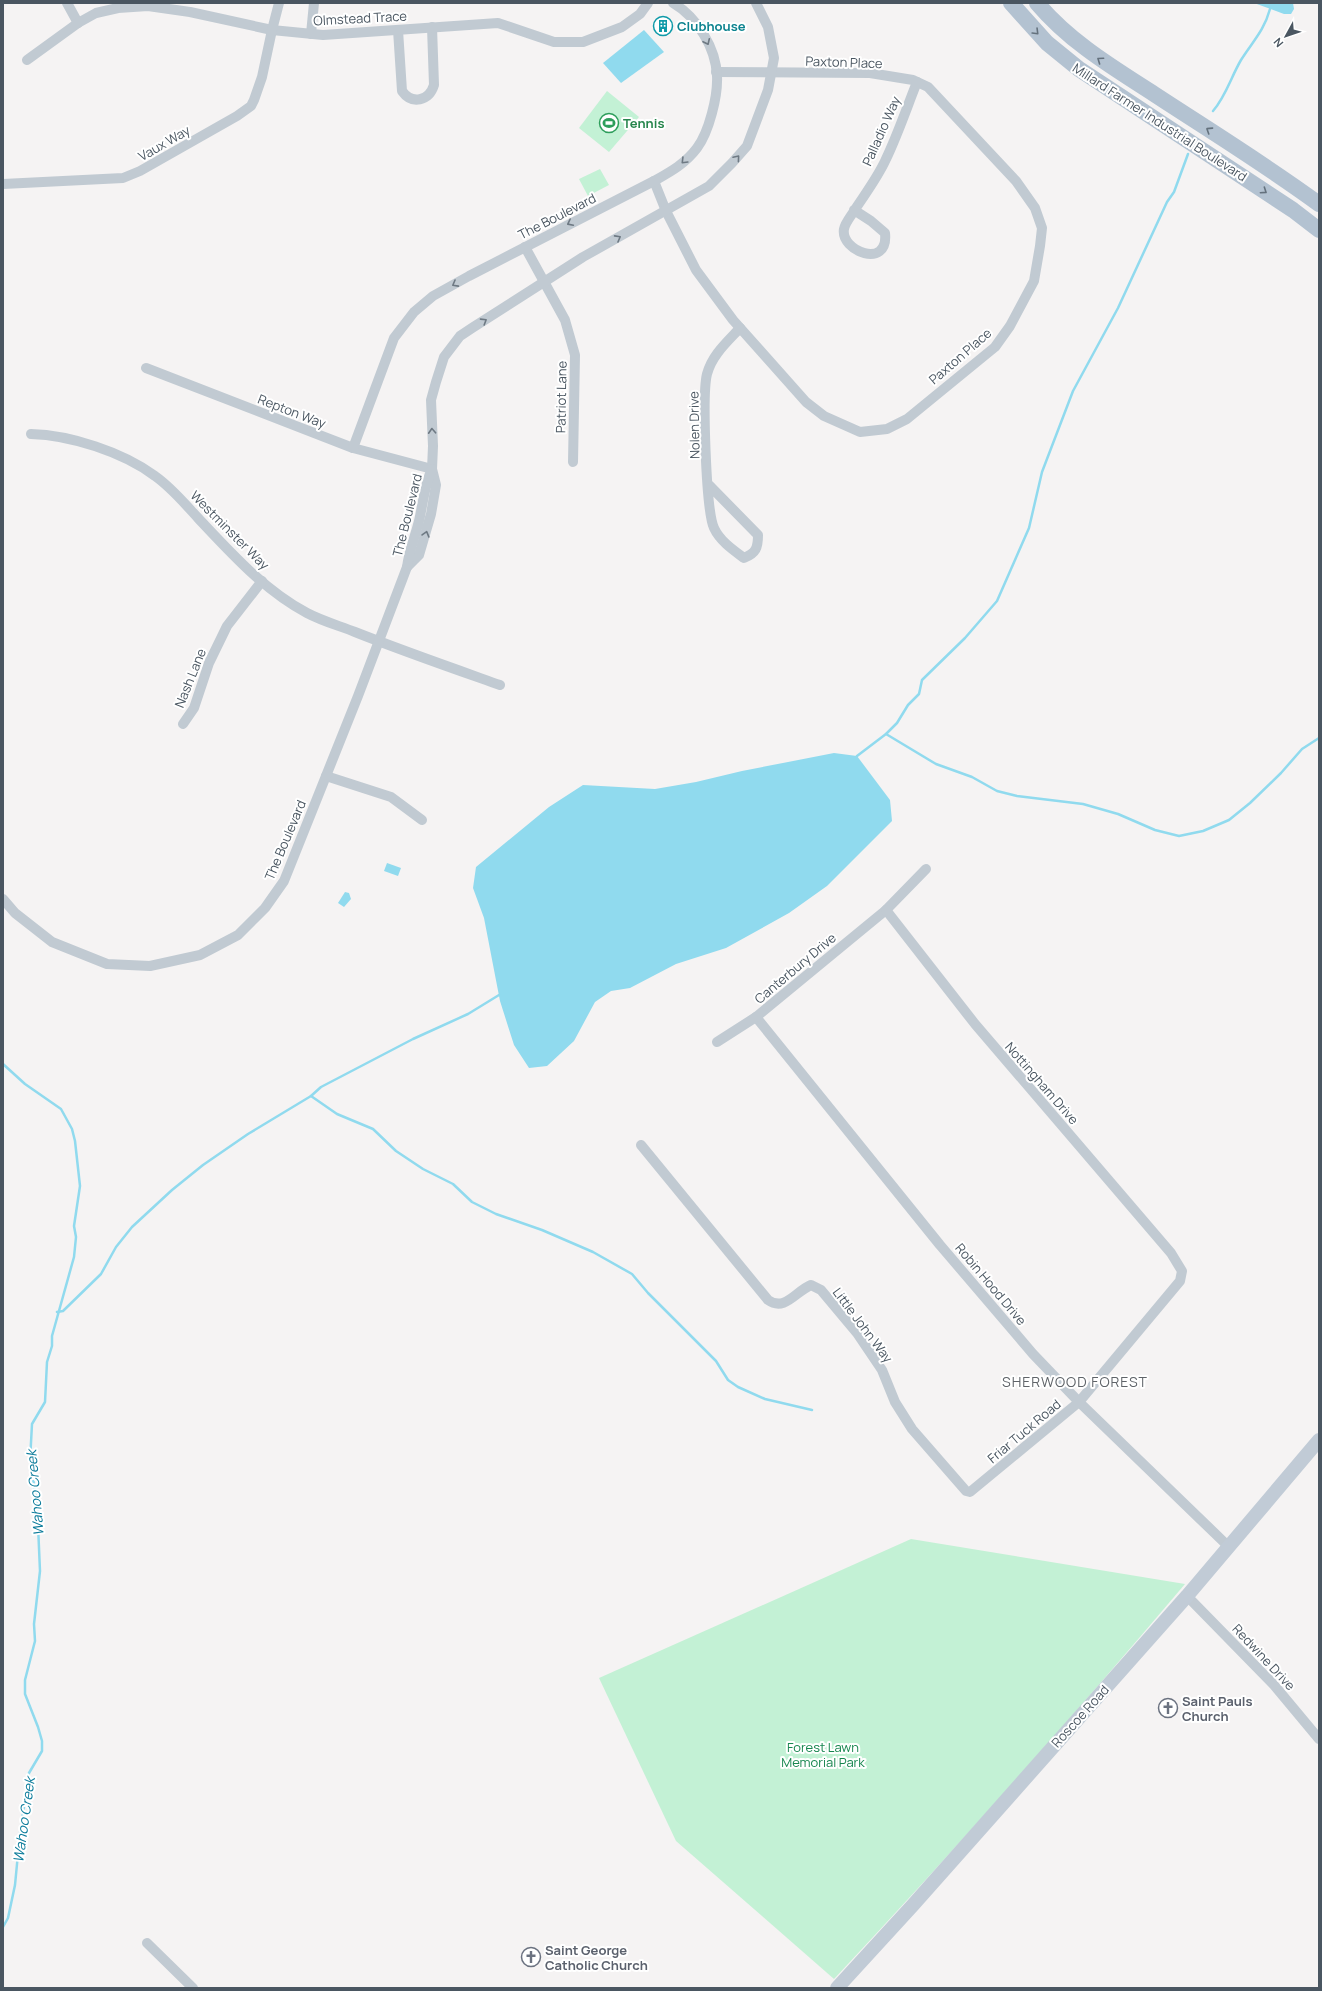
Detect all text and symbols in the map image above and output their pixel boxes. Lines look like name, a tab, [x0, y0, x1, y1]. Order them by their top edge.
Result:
street label: Olmstead Trace	[313, 7, 408, 29]
building icon: Clubhouse	[652, 15, 674, 37]
north arrow	[1266, 16, 1306, 56]
place label: Clubhouse	[677, 17, 746, 35]
one-way arrow	[1032, 27, 1039, 35]
text: N	[1270, 35, 1286, 51]
one-way arrow	[702, 38, 710, 46]
street label: Paxton Place	[805, 52, 883, 72]
one-way arrow	[1097, 57, 1104, 65]
street label: Millard Farmer Industrial Boulevard	[1069, 59, 1251, 185]
street label: Palladio Way	[858, 93, 904, 169]
sports icon: Tennis	[598, 112, 620, 134]
place label: Tennis	[623, 114, 664, 132]
street label: Vaux Way	[135, 121, 193, 165]
one-way arrow	[1206, 127, 1213, 135]
one-way arrow	[732, 155, 739, 163]
one-way arrow	[681, 157, 689, 164]
one-way arrow	[1260, 186, 1267, 193]
street label: The Boulevard	[515, 189, 599, 243]
one-way arrow	[567, 219, 574, 226]
one-way arrow	[614, 235, 621, 242]
one-way arrow	[452, 279, 459, 286]
one-way arrow	[480, 318, 487, 325]
street label: Paxton Place	[925, 324, 995, 388]
street label: Patriot Lane	[551, 360, 571, 433]
street label: Repton Way	[255, 390, 329, 432]
street label: Nolen Drive	[684, 391, 704, 459]
one-way arrow	[428, 428, 437, 434]
street label: The Boulevard	[388, 472, 426, 558]
street label: Westminster Way	[187, 487, 273, 573]
one-way arrow	[421, 531, 430, 538]
street label: Nash Lane	[170, 645, 210, 710]
street label: The Boulevard	[260, 797, 310, 883]
street label: Canterbury Drive	[750, 928, 840, 1007]
street label: Nottingham Drive	[1001, 1038, 1083, 1128]
street label: Robin Hood Drive	[951, 1239, 1031, 1329]
street label: Little John Way	[829, 1284, 897, 1366]
district label: SHERWOOD FOREST	[1002, 1372, 1148, 1391]
street label: Friar Tuck Road	[983, 1395, 1065, 1467]
water label: Wahoo Creek	[21, 1447, 48, 1537]
street label: Redwine Drive	[1229, 1620, 1300, 1694]
street label: Roscoe Road	[1047, 1681, 1113, 1751]
place label: Saint Pauls Church	[1182, 1692, 1252, 1725]
church icon: Saint Pauls Church	[1157, 1697, 1179, 1719]
park label: Forest Lawn Memorial Park	[781, 1738, 865, 1771]
water label: Wahoo Creek	[8, 1774, 39, 1864]
place label: Saint George Catholic Church	[545, 1941, 648, 1974]
church icon: Saint George Catholic Church	[520, 1946, 542, 1968]

